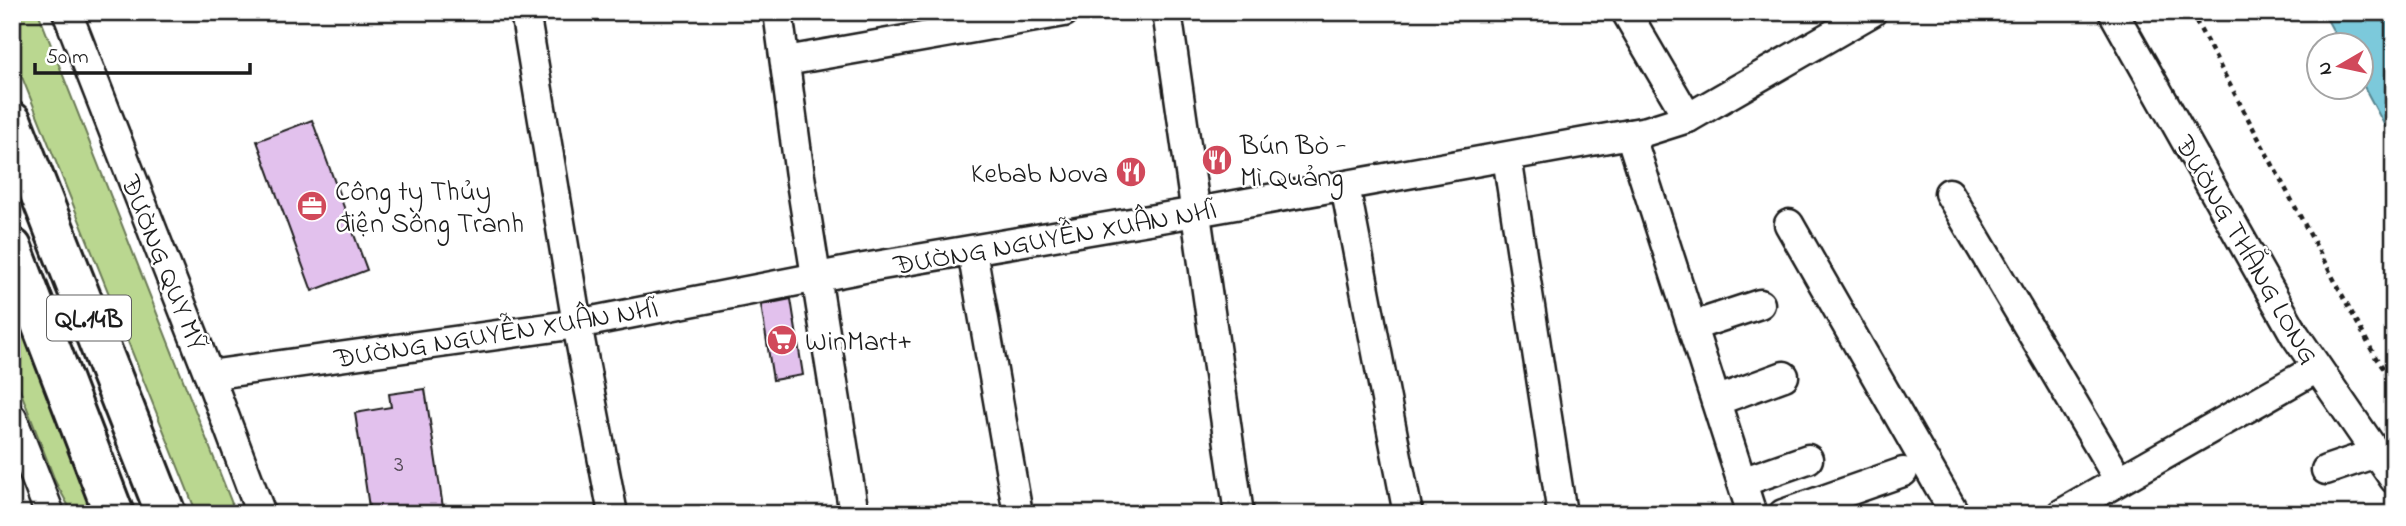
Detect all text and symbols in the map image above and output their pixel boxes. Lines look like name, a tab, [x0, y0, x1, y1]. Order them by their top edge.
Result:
scale bar	[35, 32, 250, 76]
north arrow	[2304, 32, 2374, 102]
text: 50 m	[46, 43, 89, 73]
text: N	[2311, 60, 2340, 77]
place label: Bún Bò - Mì Quảng	[1239, 127, 1347, 200]
street label: ĐƯỜNG THĂNG LONG	[2162, 128, 2327, 373]
restaurant icon: Bún Bò - Mì Quảng	[1200, 143, 1234, 177]
place label: Kebab Nova	[971, 155, 1108, 196]
restaurant icon: Kebab Nova	[1114, 155, 1148, 189]
street label: ĐƯỜNG QUY MỸ	[108, 169, 216, 357]
place label: Công ty Thủy điện Sông Tranh	[335, 173, 524, 246]
office icon: Công ty Thủy điện Sông Tranh	[295, 189, 329, 223]
street label: ĐƯỜNG NGUYỄN XUÂN NHĨ	[890, 190, 1220, 288]
street label: ĐƯỜNG NGUYỄN XUÂN NHĨ	[331, 289, 661, 381]
road number: QL.14B	[47, 296, 131, 340]
supermarket icon: WinMart+	[765, 323, 799, 357]
place label: WinMart+	[805, 323, 912, 364]
house number: 3	[394, 448, 404, 483]

